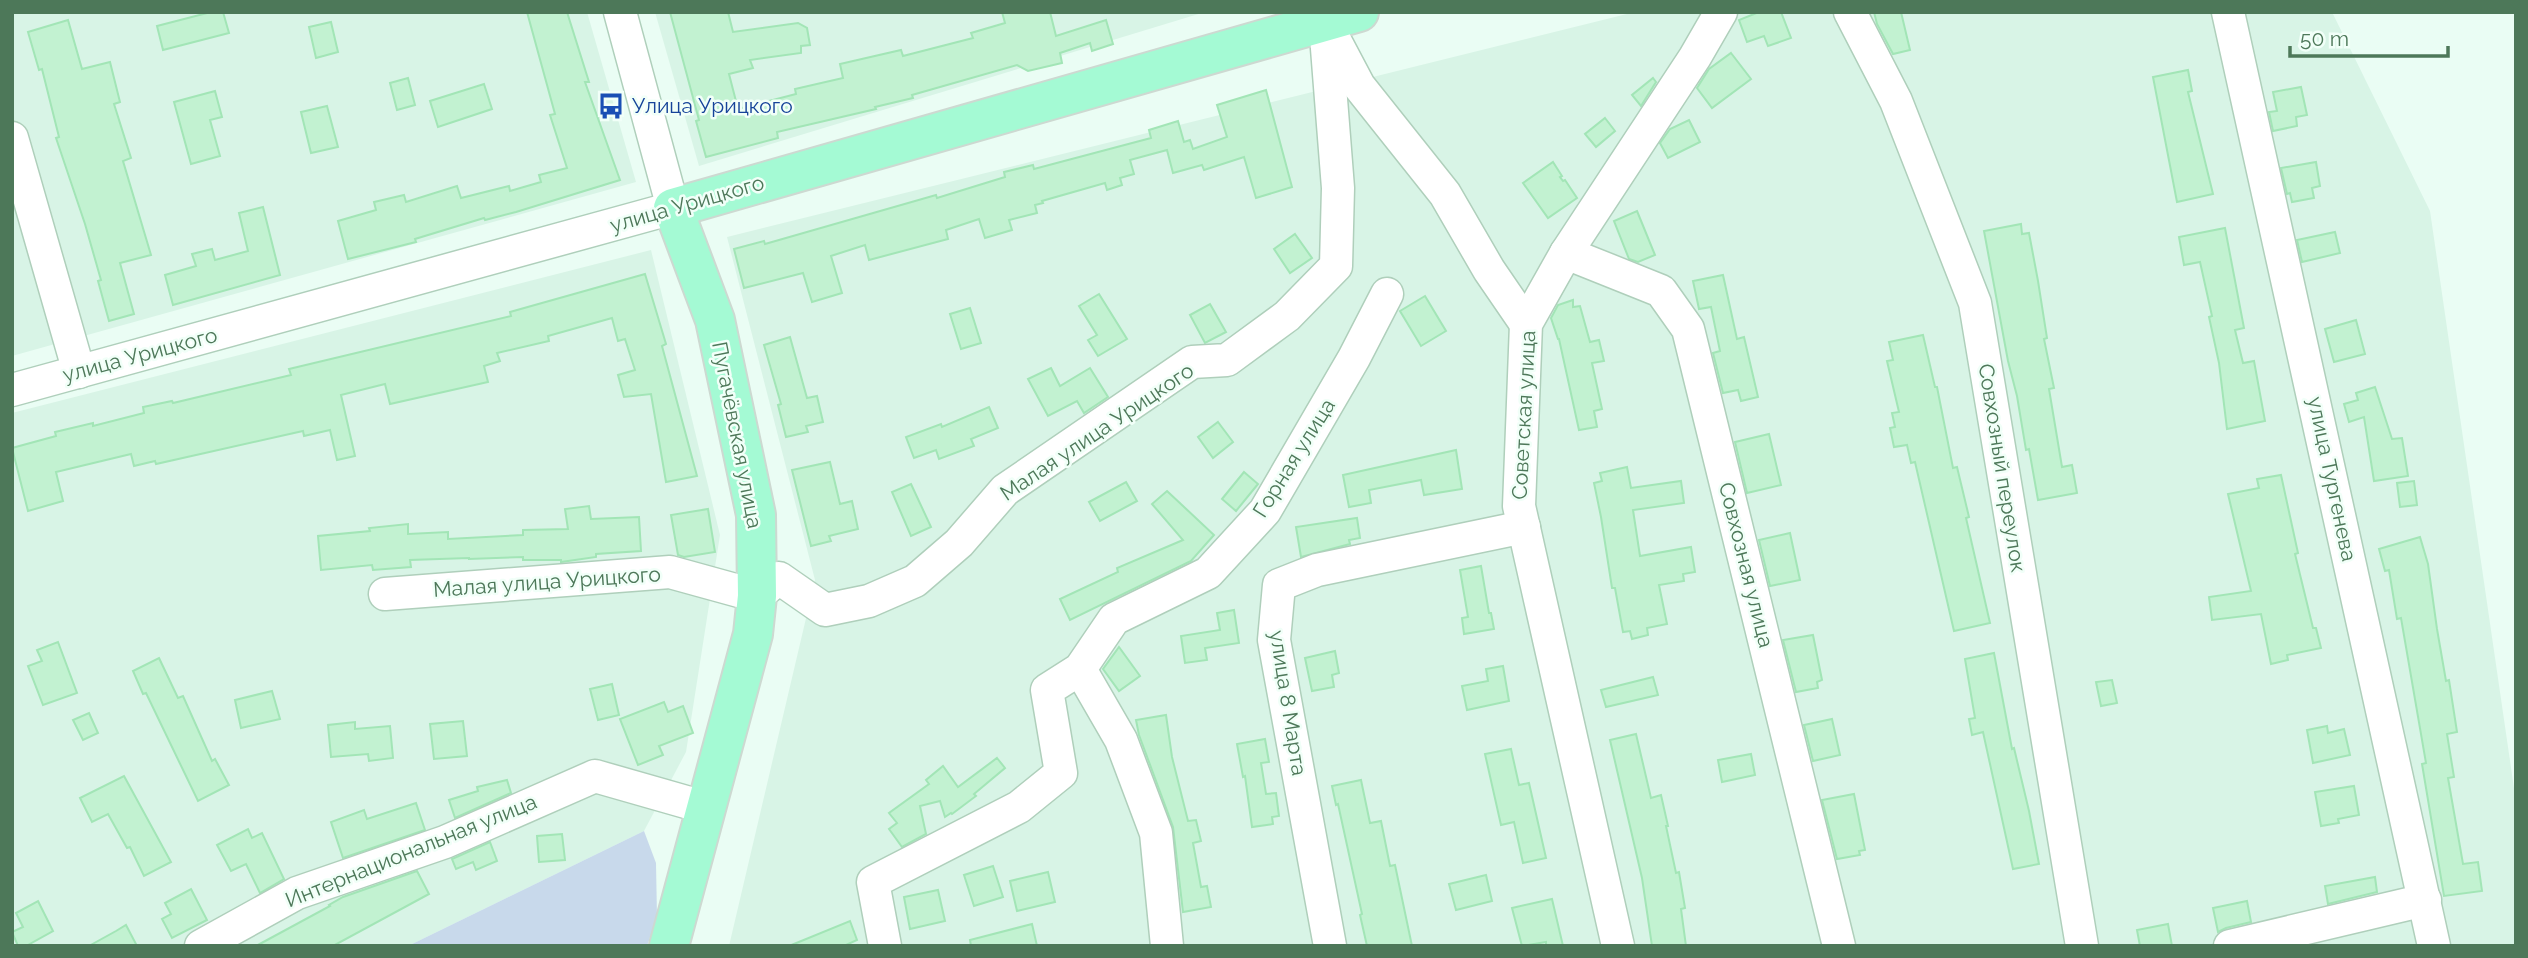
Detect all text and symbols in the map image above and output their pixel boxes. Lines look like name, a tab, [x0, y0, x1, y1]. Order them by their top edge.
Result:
scale bar	[2290, 14, 2448, 58]
text: 50 m	[2300, 26, 2349, 51]
bus stop icon: Улица Урицкого	[596, 91, 626, 121]
place label: Улица Урицкого	[632, 93, 793, 118]
street label: улица Урицкого	[607, 170, 767, 237]
street label: улица Урицкого	[60, 322, 220, 387]
street label: Советская улица	[1507, 330, 1540, 500]
street label: Пугачёвская улица	[707, 339, 768, 530]
street label: Малая улица Урицкого	[995, 357, 1198, 506]
street label: Совхозный переулок	[1974, 362, 2031, 574]
street label: Горная улица	[1247, 394, 1340, 522]
street label: улица Тургенева	[2303, 394, 2362, 564]
street label: Совхозная улица	[1714, 480, 1779, 650]
street label: Малая улица Урицкого	[432, 561, 662, 602]
street label: улица 8 Марта	[1265, 629, 1312, 777]
street label: Интернациональная улица	[281, 789, 540, 913]

